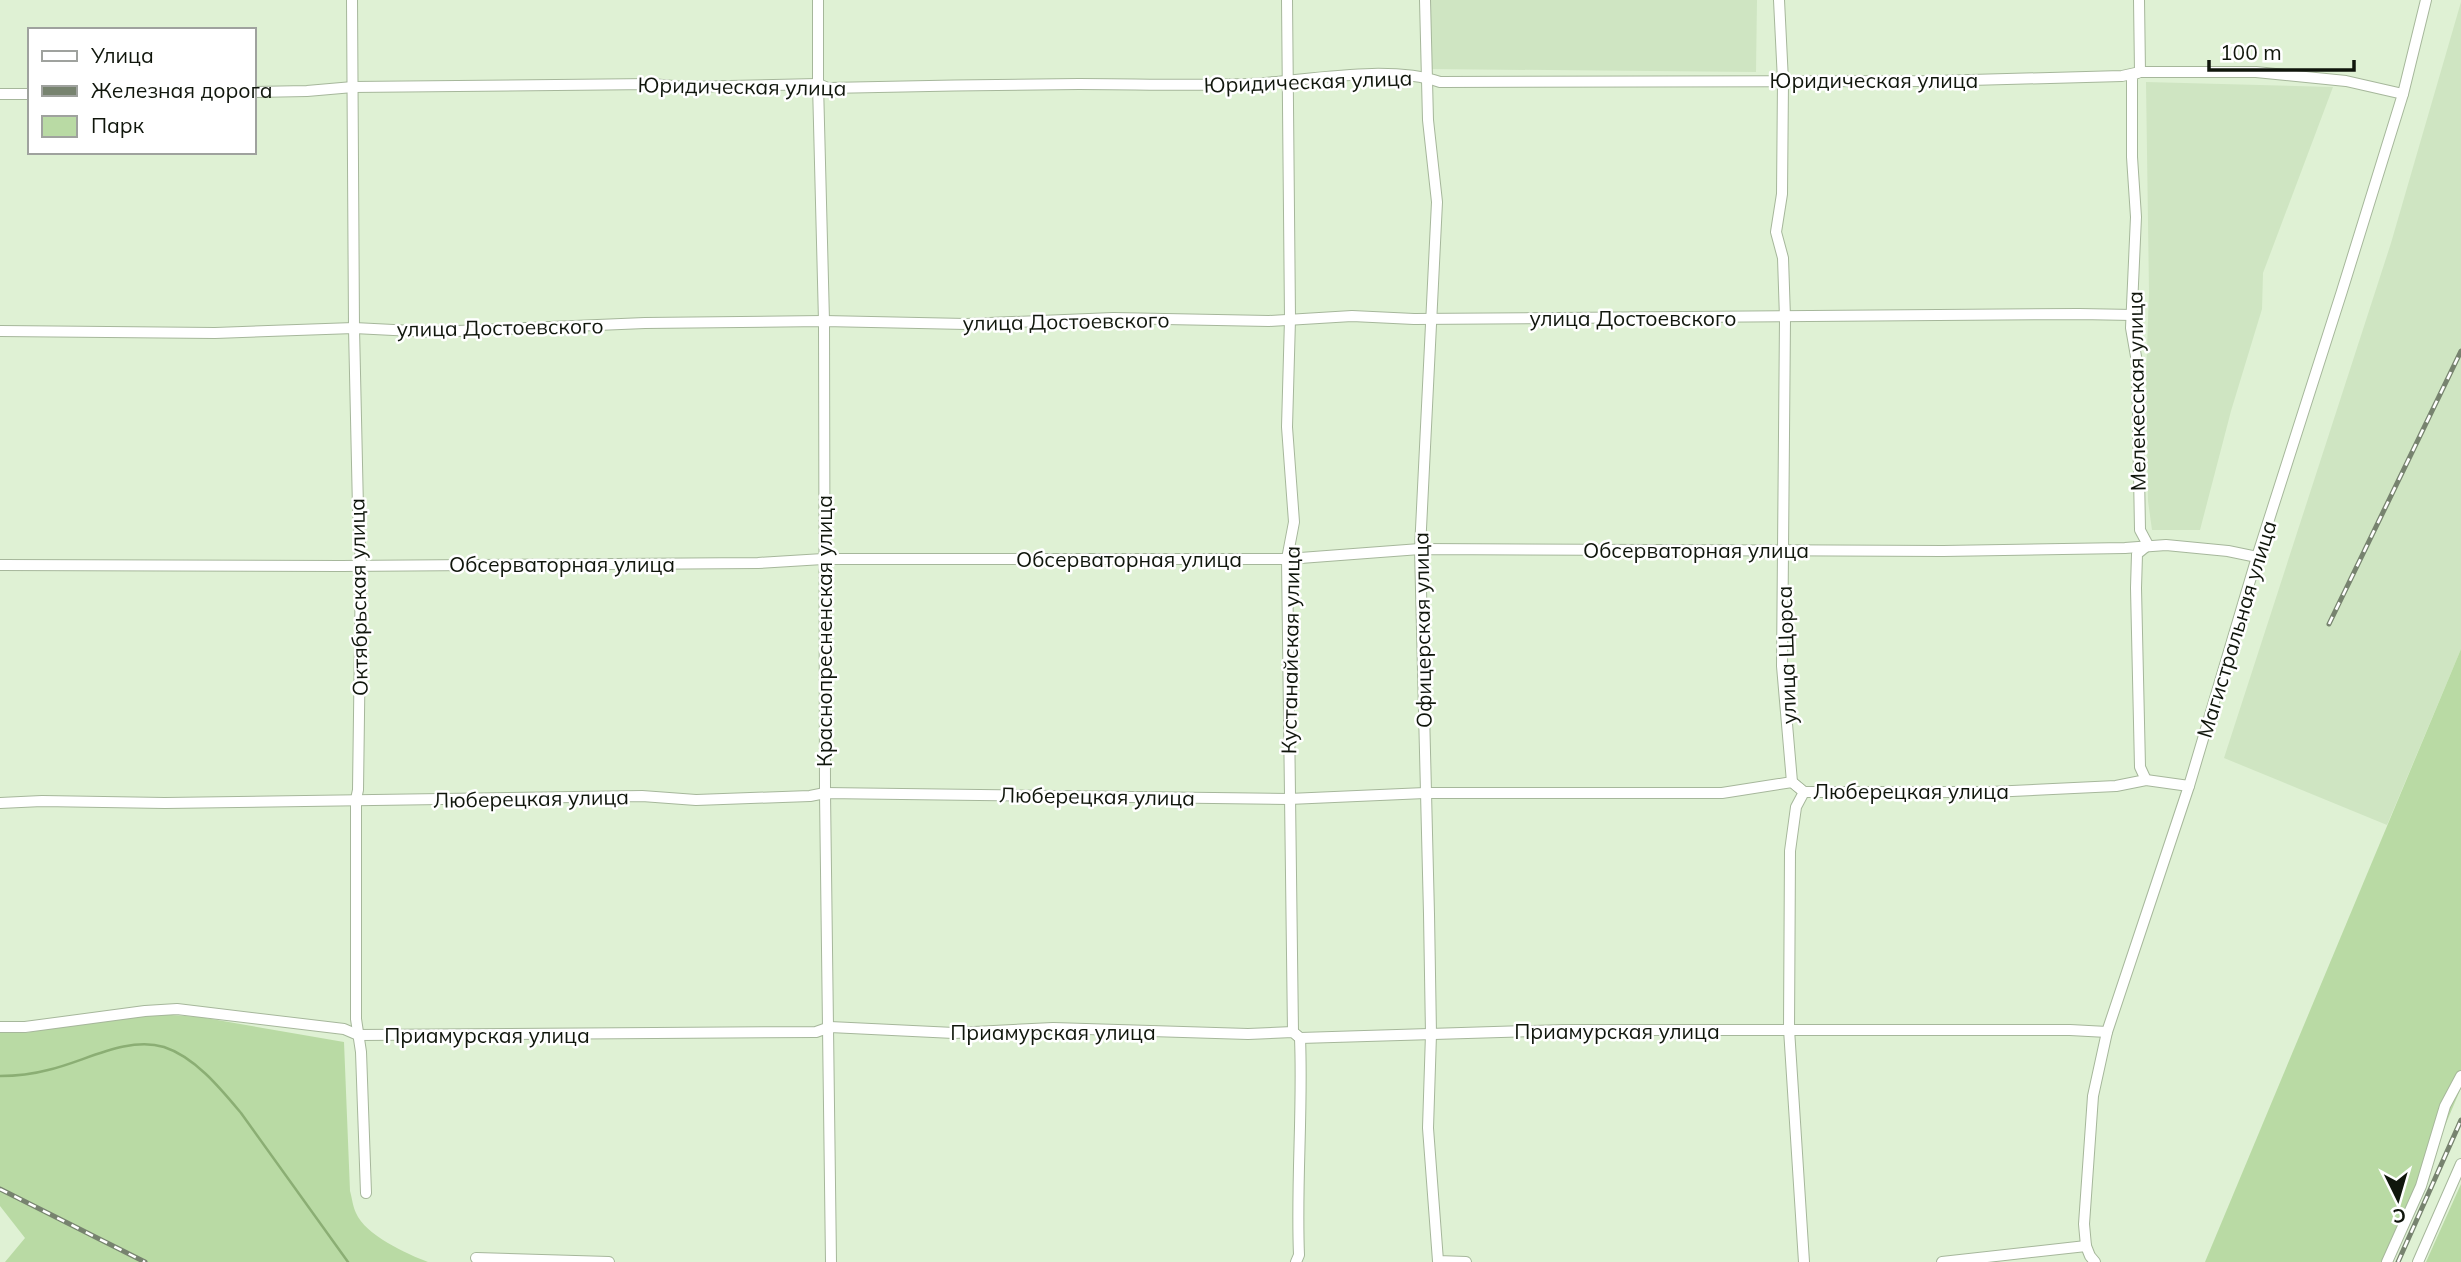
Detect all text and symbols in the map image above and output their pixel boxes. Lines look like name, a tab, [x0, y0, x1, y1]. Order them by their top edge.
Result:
legend	[28, 28, 256, 154]
scale bar	[2209, 28, 2354, 72]
text: 100 m	[2220, 39, 2282, 65]
text: Улица	[90, 42, 154, 68]
street label: Юридическая улица	[1203, 64, 1413, 98]
street label: Юридическая улица	[1770, 67, 1978, 93]
street label: Юридическая улица	[637, 71, 847, 101]
text: Железная дорога	[91, 77, 273, 103]
text: Парк	[91, 112, 145, 138]
street label: Мелекесская улица	[2121, 291, 2151, 491]
street label: улица Достоевского	[1529, 305, 1737, 331]
street label: улица Достоевского	[962, 306, 1170, 336]
street label: улица Достоевского	[396, 312, 604, 342]
street label: Краснопресненская улица	[811, 495, 837, 767]
street label: Октябрьская улица	[343, 498, 373, 696]
street label: Магистральная улица	[2191, 517, 2281, 741]
street label: Офицерская улица	[1407, 532, 1437, 728]
street label: Обсерваторная улица	[1583, 537, 1809, 563]
street label: Обсерваторная улица	[1016, 546, 1242, 572]
street label: Кустанайская улица	[1275, 546, 1305, 754]
street label: Обсерваторная улица	[449, 551, 675, 577]
street label: улица Щорса	[1771, 585, 1801, 725]
street label: Люберецкая улица	[1813, 778, 2009, 804]
street label: Люберецкая улица	[999, 781, 1195, 811]
street label: Люберецкая улица	[433, 783, 629, 813]
street label: Приамурская улица	[1514, 1018, 1720, 1044]
street label: Приамурская улица	[950, 1019, 1156, 1045]
street label: Приамурская улица	[384, 1022, 590, 1048]
north arrow	[2363, 1164, 2433, 1234]
text: С	[2392, 1203, 2407, 1228]

